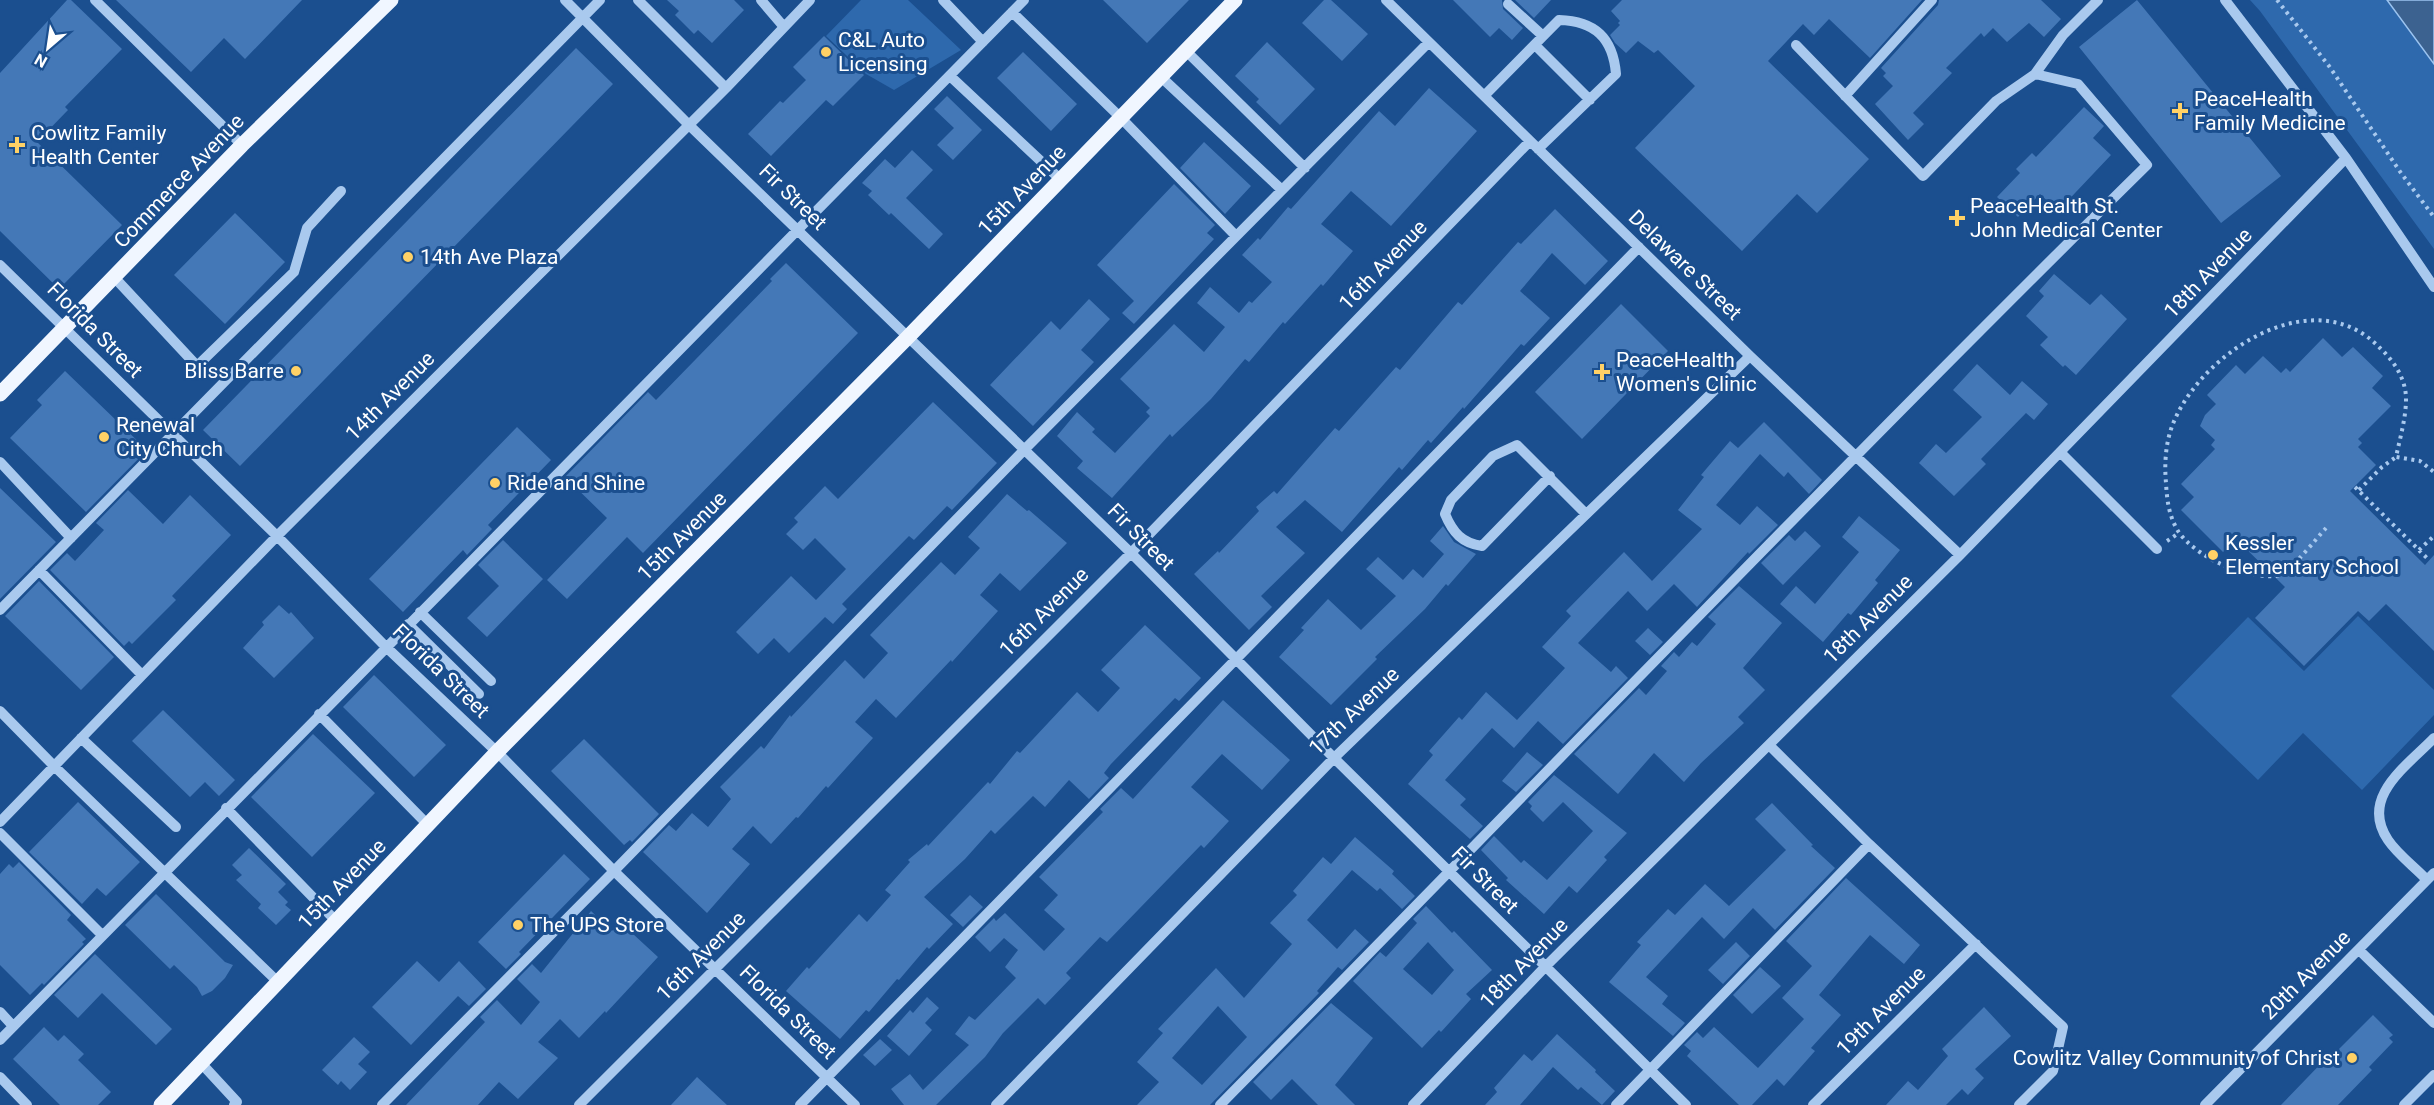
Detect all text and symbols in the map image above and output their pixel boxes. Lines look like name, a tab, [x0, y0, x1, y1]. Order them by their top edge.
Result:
north arrow	[18, 18, 78, 78]
place label: C&L Auto Licensing	[838, 28, 927, 76]
marker: C&L Auto Licensing	[819, 45, 833, 59]
text: N	[31, 50, 51, 72]
place label: PeaceHealth Family Medicine	[2194, 87, 2346, 135]
marker: PeaceHealth Family Medicine	[2171, 102, 2189, 120]
street label: Commerce Avenue	[109, 109, 249, 253]
place label: Cowlitz Family Health Center	[31, 121, 166, 169]
marker: Cowlitz Family Health Center	[8, 136, 26, 154]
street label: 15th Avenue	[973, 140, 1071, 240]
street label: Fir Street	[754, 159, 832, 235]
place label: PeaceHealth St. John Medical Center	[1970, 194, 2163, 242]
street label: Delaware Street	[1624, 205, 1746, 325]
marker: PeaceHealth St. John Medical Center	[1948, 209, 1966, 227]
street label: 16th Avenue	[1334, 215, 1432, 315]
street label: 18th Avenue	[2159, 223, 2257, 323]
place label: 14th Ave Plaza	[420, 245, 558, 269]
marker: 14th Ave Plaza	[401, 250, 415, 264]
street label: Florida Street	[42, 277, 148, 383]
street label: 14th Avenue	[341, 347, 439, 445]
place label: PeaceHealth Women's Clinic	[1616, 348, 1757, 396]
place label: Bliss Barre	[184, 359, 284, 383]
marker: PeaceHealth Women's Clinic	[1593, 363, 1611, 381]
marker: Bliss Barre	[289, 364, 303, 378]
place label: Renewal City Church	[116, 413, 223, 461]
marker: Renewal City Church	[97, 430, 111, 444]
place label: Ride and Shine	[507, 471, 645, 495]
marker: Ride and Shine	[488, 476, 502, 490]
street label: 15th Avenue	[633, 487, 731, 585]
street label: Fir Street	[1103, 499, 1179, 575]
place label: Kessler Elementary School	[2225, 531, 2399, 579]
marker: Kessler Elementary School	[2206, 548, 2220, 562]
street label: 16th Avenue	[995, 563, 1093, 661]
street label: 18th Avenue	[1819, 570, 1917, 668]
street label: Florida Street	[388, 619, 494, 723]
street label: 17th Avenue	[1304, 662, 1404, 760]
street label: 15th Avenue	[293, 834, 391, 934]
street label: Fir Street	[1447, 842, 1523, 918]
street label: 16th Avenue	[652, 907, 750, 1005]
place label: The UPS Store	[530, 913, 664, 937]
street label: 18th Avenue	[1475, 913, 1573, 1013]
marker: The UPS Store	[511, 918, 525, 932]
street label: 20th Avenue	[2257, 926, 2355, 1024]
street label: Florida Street	[735, 960, 841, 1064]
street label: 19th Avenue	[1832, 962, 1930, 1060]
place label: Cowlitz Valley Community of Christ	[2013, 1046, 2340, 1070]
marker: Cowlitz Valley Community of Christ	[2345, 1051, 2359, 1065]

